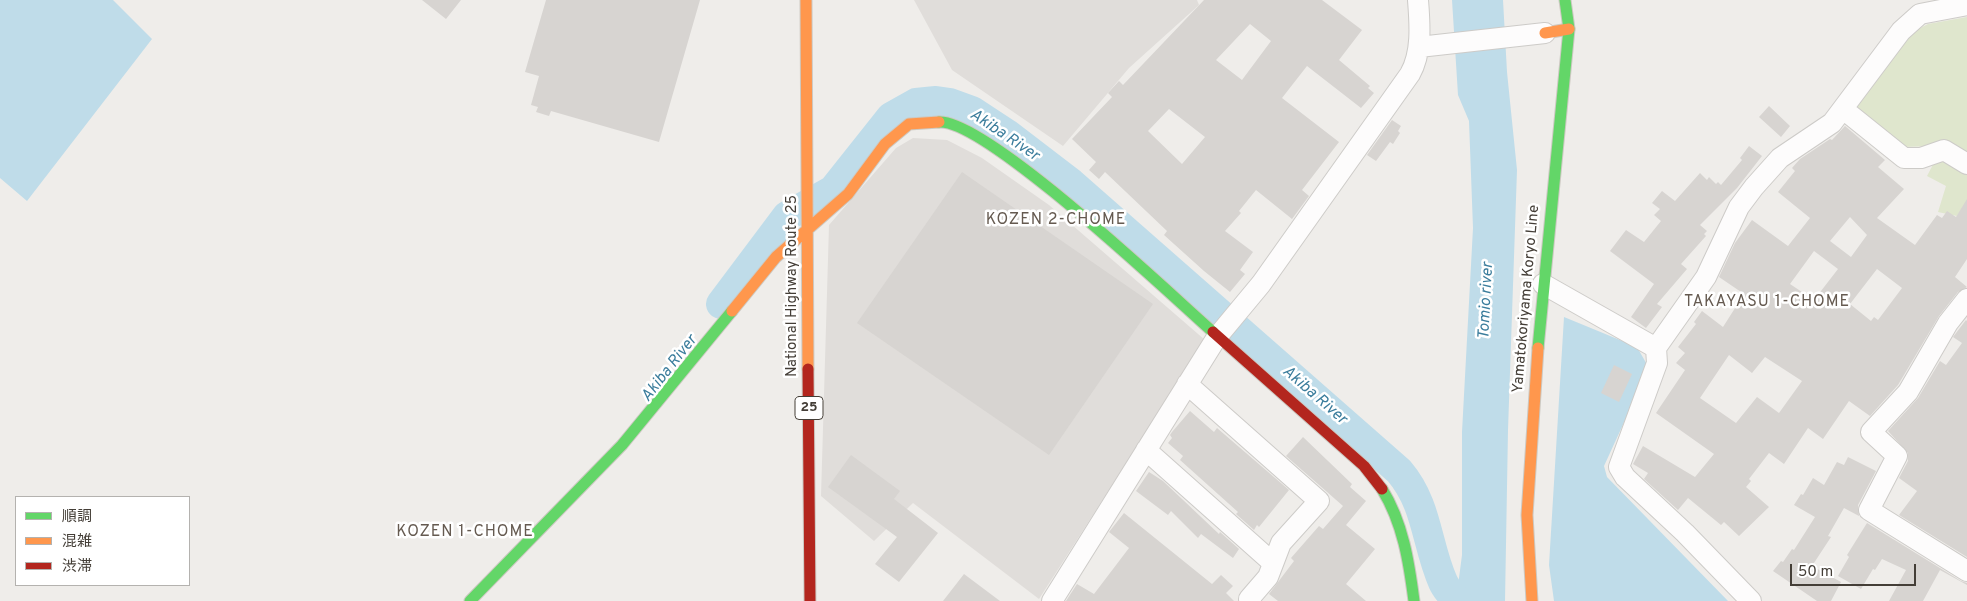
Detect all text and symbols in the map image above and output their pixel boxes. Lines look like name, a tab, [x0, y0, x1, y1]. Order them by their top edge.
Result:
water label: Akiba River	[966, 106, 1042, 166]
street label: National Highway Route 25	[784, 195, 802, 377]
street label: Yamatokoriyama Koryo Line	[1510, 204, 1544, 394]
district label: KOZEN 2-CHOME	[984, 211, 1128, 231]
water label: Tomio river	[1475, 262, 1499, 340]
district label: TAKAYASU 1-CHOME	[1682, 293, 1852, 313]
water label: Akiba River	[638, 332, 702, 406]
water label: Akiba River	[1278, 363, 1350, 429]
road number: 25	[795, 396, 823, 419]
legend	[15, 496, 190, 586]
text: 順調	[62, 508, 92, 527]
district label: KOZEN 1-CHOME	[395, 523, 535, 543]
text: 混雑	[62, 533, 92, 552]
scale bar	[1792, 554, 1918, 586]
text: 渋滞	[62, 558, 92, 577]
text: 50 m	[1798, 563, 1833, 582]

